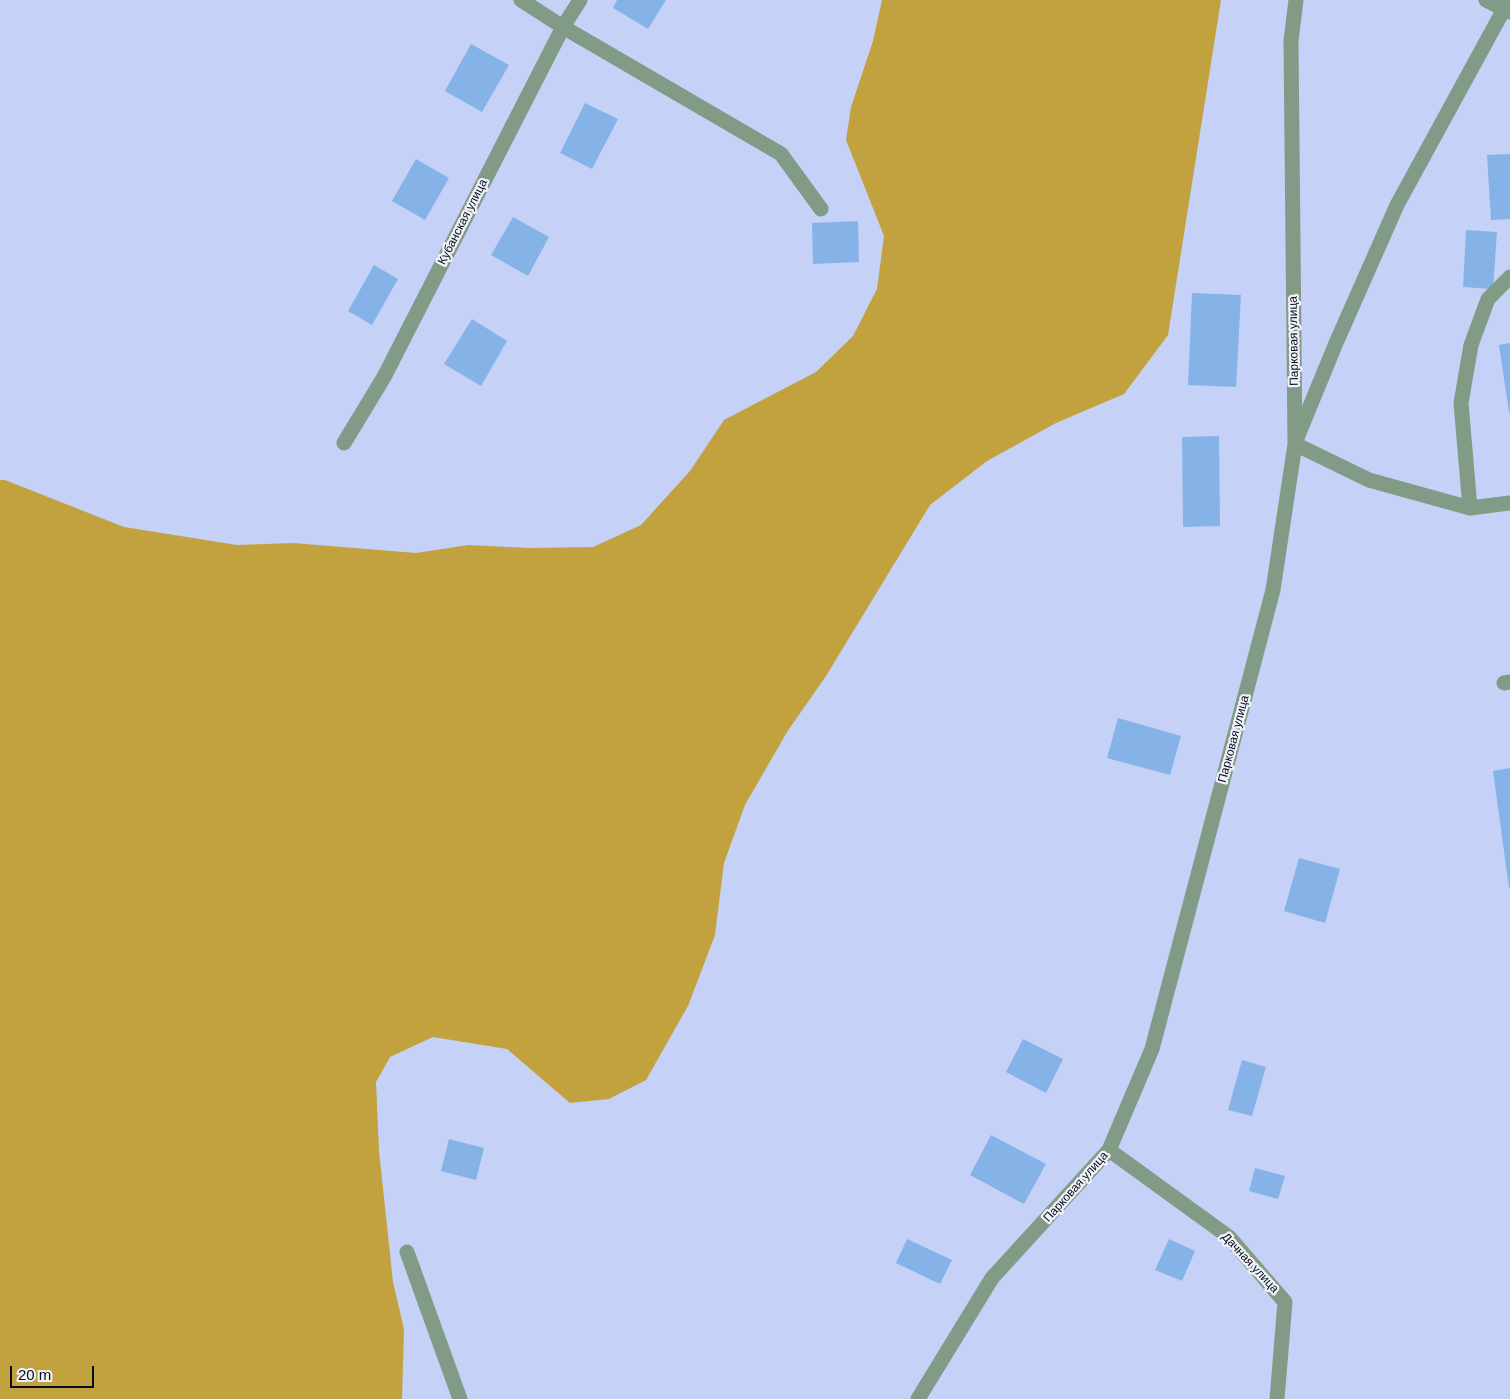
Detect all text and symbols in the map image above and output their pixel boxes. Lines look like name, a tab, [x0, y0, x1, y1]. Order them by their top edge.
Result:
street label: Кубанская улица	[435, 177, 491, 267]
street label: Парковая улица	[1286, 296, 1302, 386]
street label: Парковая улица	[1215, 694, 1253, 784]
street label: Парковая улица	[1041, 1149, 1111, 1225]
street label: Дачная улица	[1219, 1230, 1281, 1296]
scale bar	[12, 1356, 96, 1388]
text: 20 m	[18, 1366, 51, 1383]

